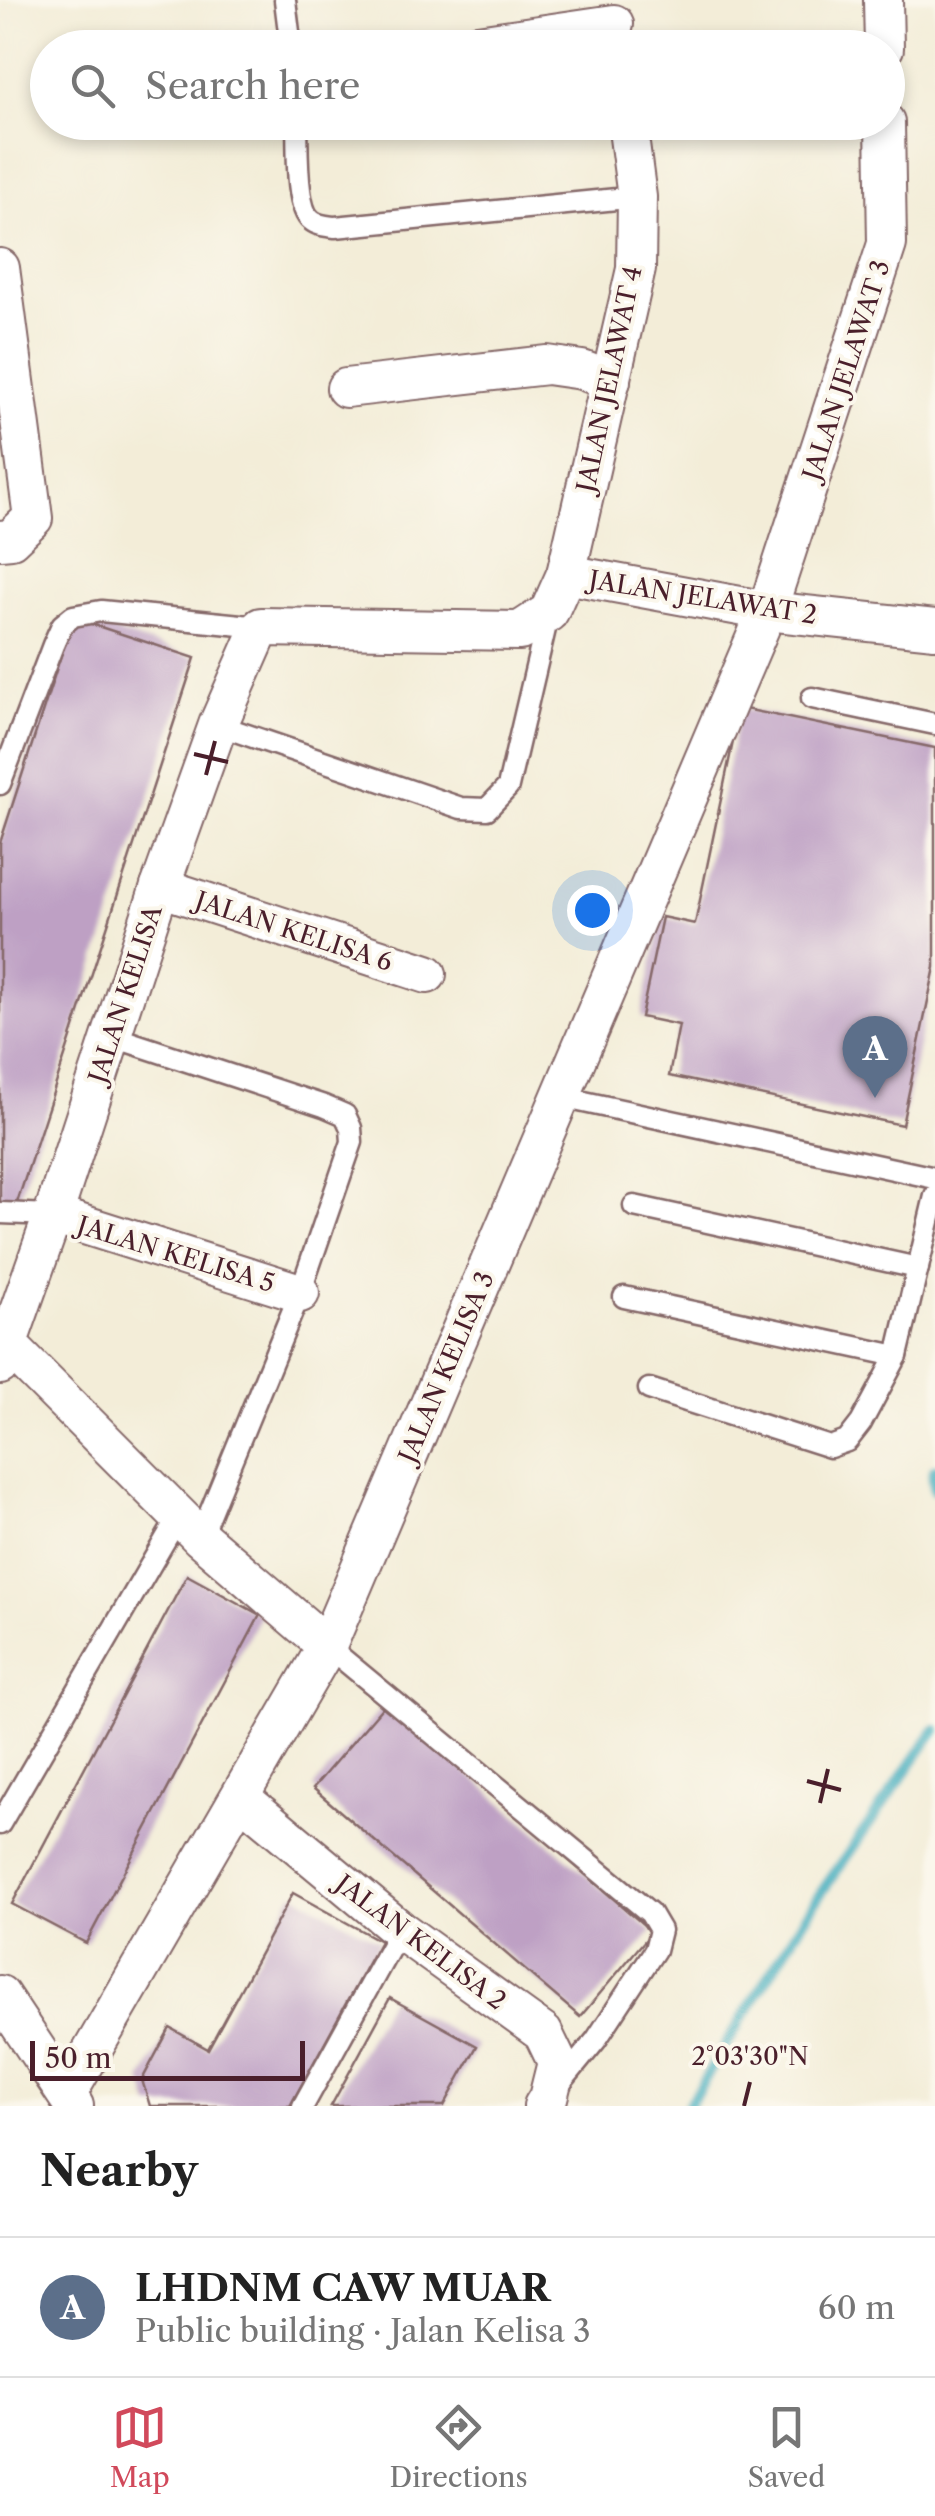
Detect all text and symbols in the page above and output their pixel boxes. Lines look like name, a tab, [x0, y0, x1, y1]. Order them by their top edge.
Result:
search box	[30, 30, 905, 140]
icon: search	[65, 58, 120, 113]
text: Search here	[145, 62, 360, 109]
street label: JALAN JELAWAT 3	[795, 256, 897, 488]
street label: JALAN JELAWAT 4	[570, 263, 649, 499]
street label: JALAN JELAWAT 2	[583, 564, 819, 631]
street label: JALAN KELISA 6	[188, 884, 396, 978]
your location	[567, 885, 618, 936]
street label: JALAN KELISA	[81, 901, 169, 1091]
pin: A	[842, 1016, 908, 1098]
street label: JALAN KELISA 5	[70, 1209, 278, 1299]
street label: JALAN KELISA 3	[391, 1267, 501, 1471]
street label: JALAN KELISA 2	[326, 1866, 512, 2017]
scale bar	[30, 2036, 305, 2080]
text: 50 m	[45, 2041, 112, 2075]
text: 2°03'30"N	[691, 2041, 809, 2072]
text: Nearby	[40, 2145, 198, 2197]
text: LHDNM CAW MUAR	[135, 2264, 550, 2311]
text: A	[60, 2288, 85, 2327]
text: 60 m	[818, 2288, 895, 2327]
text: Public building · Jalan Kelisa 3	[135, 2311, 591, 2350]
tab: Map	[110, 2400, 170, 2494]
tab: Directions	[389, 2400, 528, 2494]
tab: Saved	[747, 2400, 825, 2494]

